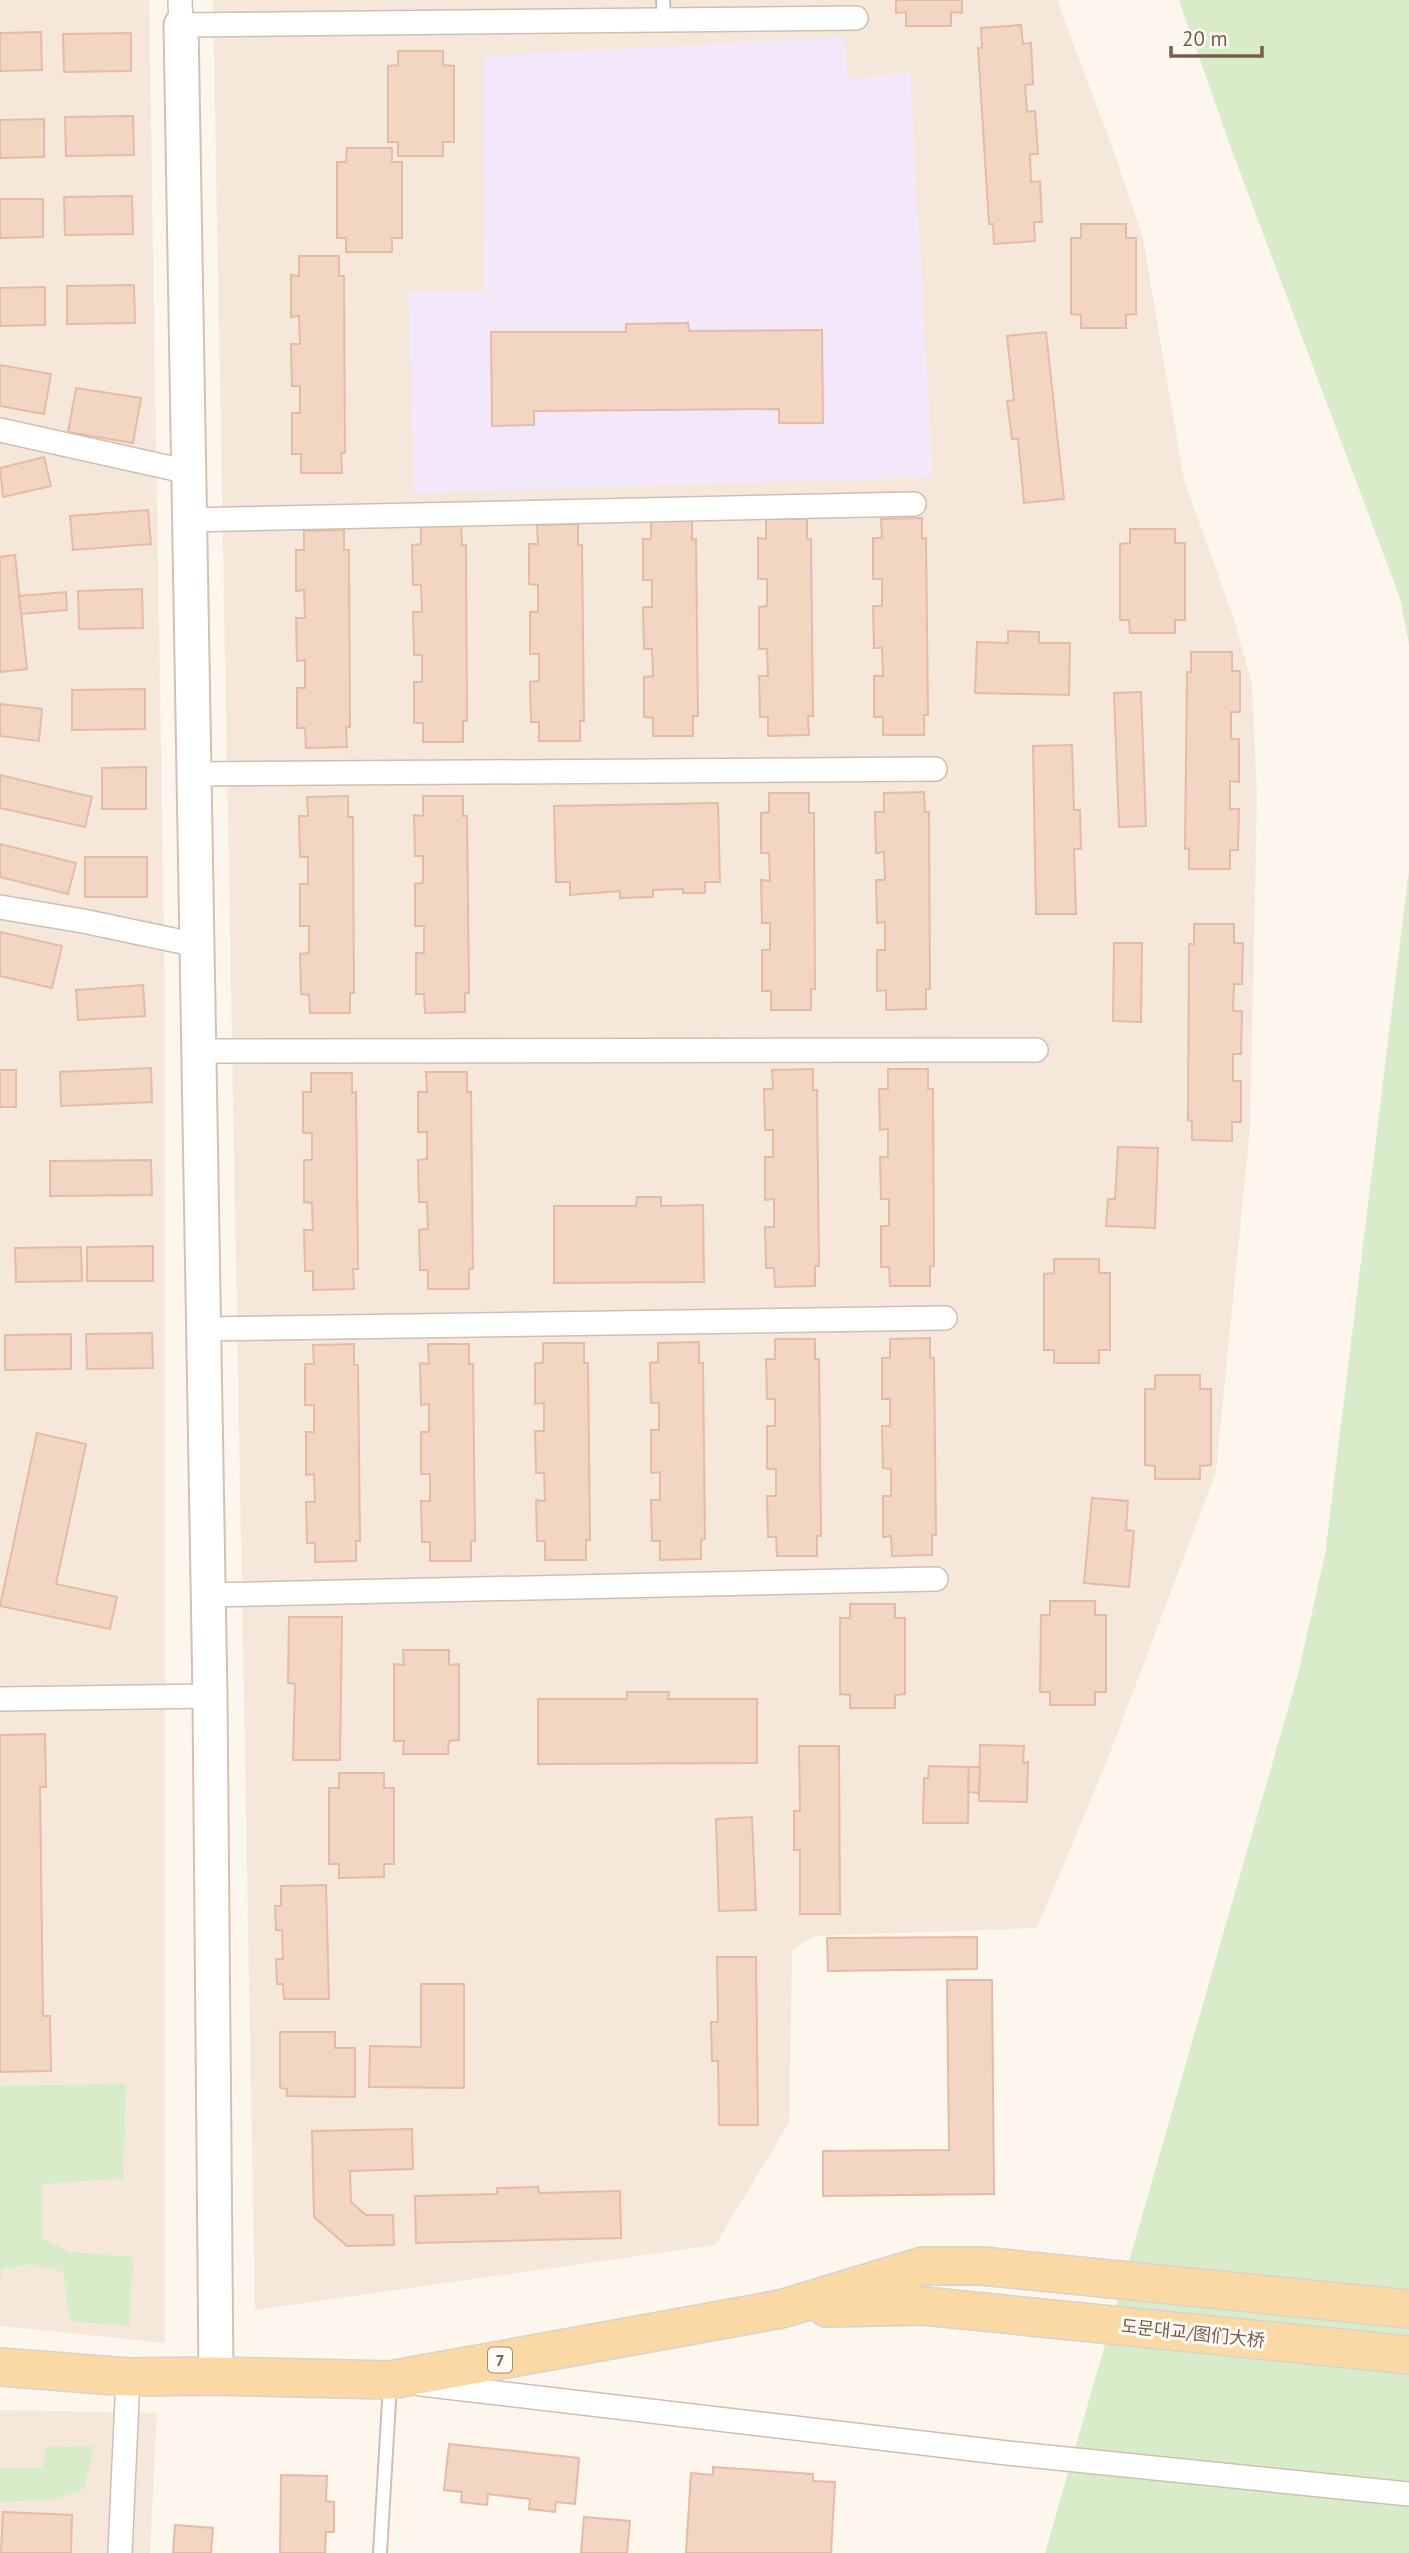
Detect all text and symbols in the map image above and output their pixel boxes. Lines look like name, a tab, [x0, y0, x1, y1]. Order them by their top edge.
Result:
scale bar	[1171, 14, 1262, 58]
text: 20 m	[1182, 25, 1228, 52]
street label: 도문대교/图们大桥	[1120, 2314, 1266, 2352]
road number: 7	[488, 2348, 512, 2372]

